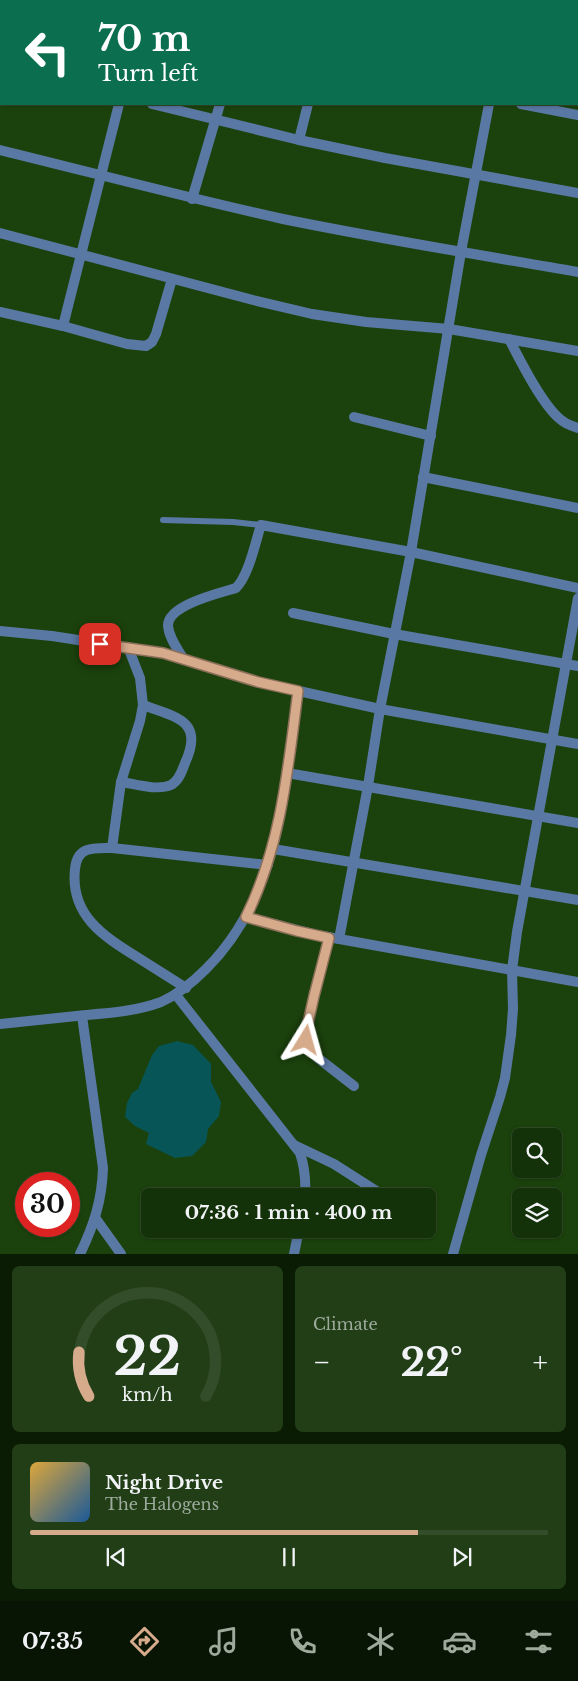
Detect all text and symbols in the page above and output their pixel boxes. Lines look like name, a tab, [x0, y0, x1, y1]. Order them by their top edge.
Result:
text: 70 m	[98, 17, 191, 60]
icon: left	[15, 20, 80, 85]
text: Turn left	[98, 60, 198, 87]
pin	[79, 623, 121, 665]
icon: arrive	[86, 630, 114, 658]
position arrow	[279, 1013, 331, 1065]
map controls	[512, 1128, 562, 1238]
button: search	[512, 1128, 562, 1178]
speed limit sign: 30	[15, 1172, 80, 1237]
button: layers	[512, 1188, 562, 1238]
text: 07:36 · 1 min · 400 m	[185, 1201, 392, 1224]
text: Climate	[313, 1314, 378, 1334]
text: 22	[114, 1325, 181, 1389]
text: 22°	[401, 1339, 463, 1386]
text: −	[313, 1345, 331, 1380]
text: +	[533, 1345, 548, 1380]
text: km/h	[122, 1384, 173, 1406]
text: Night Drive	[105, 1471, 223, 1494]
text: The Halogens	[105, 1494, 219, 1514]
icon: previous	[102, 1543, 130, 1571]
icon: pause	[275, 1543, 303, 1571]
icon: next	[448, 1543, 476, 1571]
icon: directions	[127, 1624, 162, 1659]
icon: music	[206, 1624, 241, 1659]
icon: phone	[285, 1624, 320, 1659]
icon: climate	[363, 1624, 398, 1659]
icon: car	[442, 1624, 477, 1659]
icon: filters	[521, 1624, 556, 1659]
text: 07:35	[22, 1628, 83, 1655]

